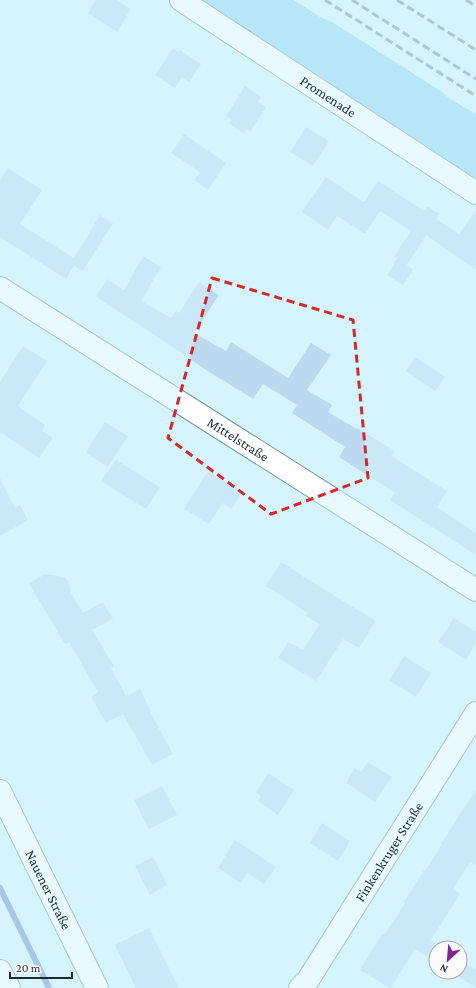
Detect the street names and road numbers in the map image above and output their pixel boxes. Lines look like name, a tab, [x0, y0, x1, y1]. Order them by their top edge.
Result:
street label: Promenade	[297, 72, 359, 120]
street label: Mittelstraße	[204, 414, 272, 464]
street label: Finkenkruger Straße	[352, 799, 426, 904]
street label: Nauener Straße	[22, 847, 75, 932]

